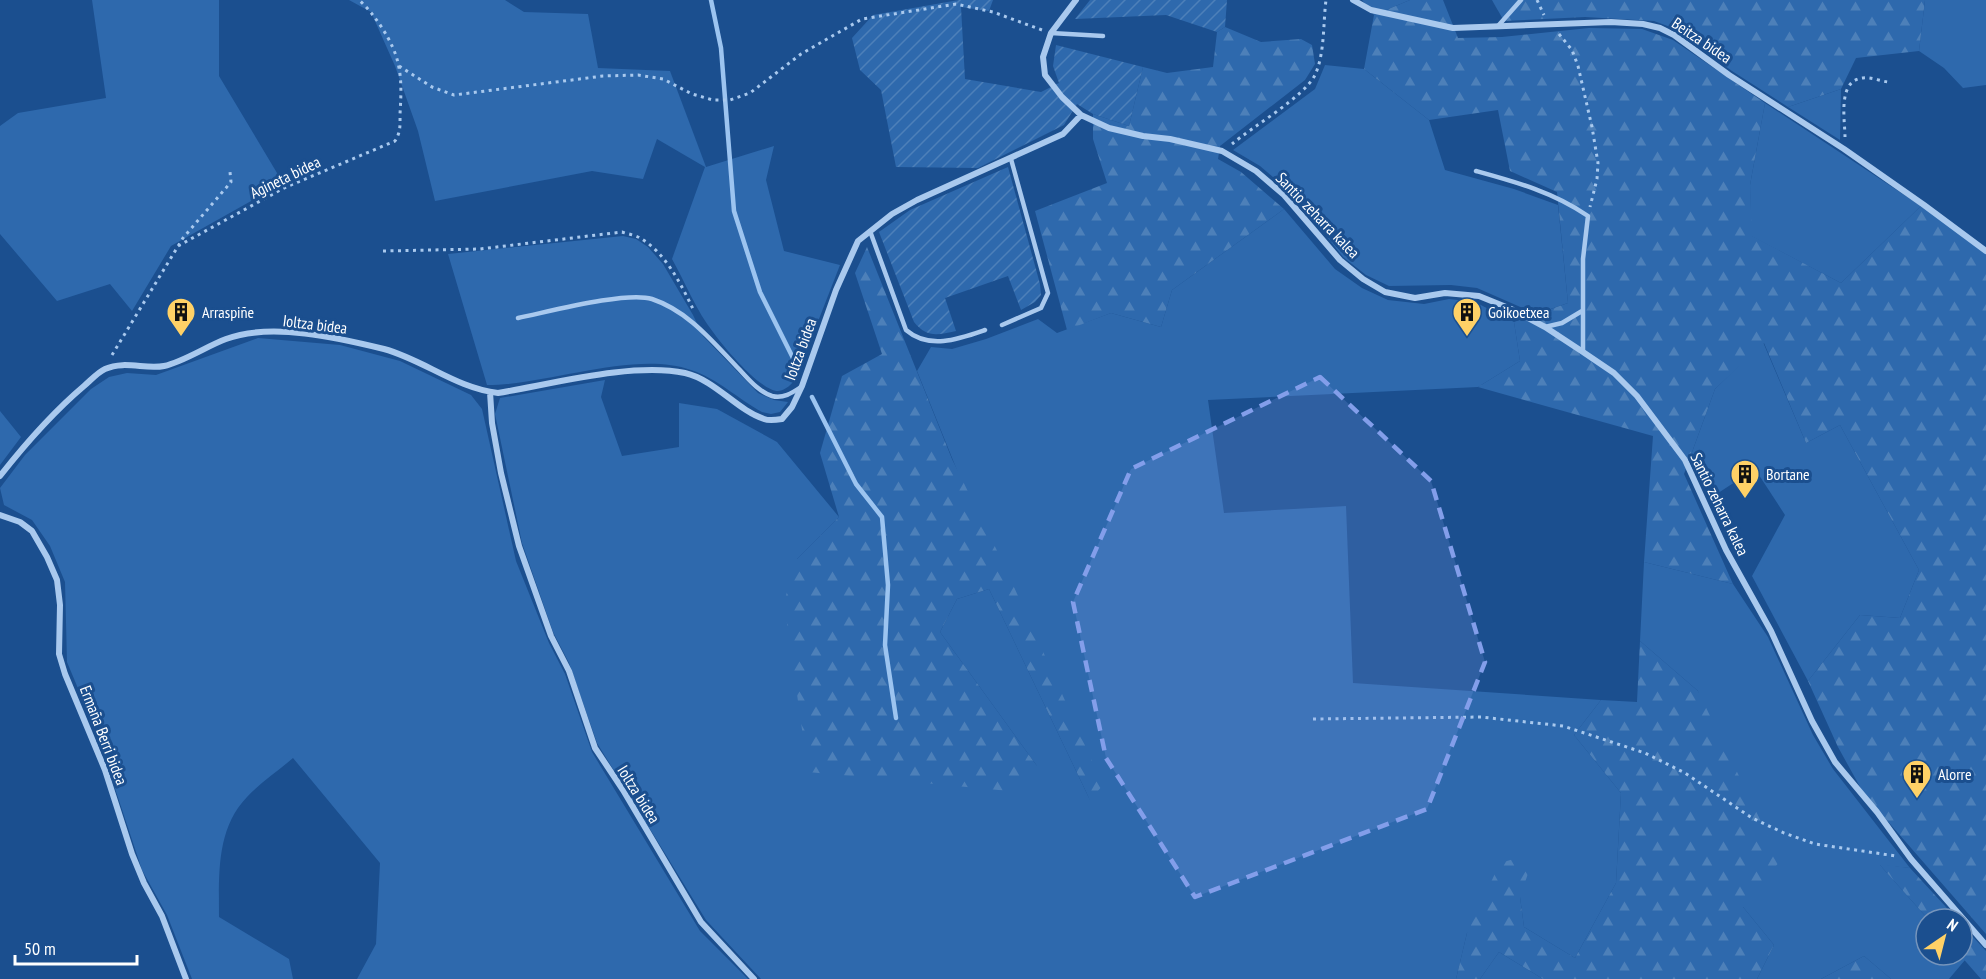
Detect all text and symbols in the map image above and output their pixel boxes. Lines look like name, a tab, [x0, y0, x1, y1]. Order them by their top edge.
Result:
street label: Beitza bidea	[1668, 13, 1736, 67]
street label: Agineta bidea	[246, 151, 324, 203]
street label: Santio zeharra kalea	[1272, 168, 1364, 262]
building icon: Arraspiñe	[165, 296, 197, 338]
building icon: Goikoetxea	[1451, 296, 1483, 338]
place label: Arraspiñe	[202, 302, 254, 322]
place label: Goikoetxea	[1488, 302, 1549, 322]
street label: Ioltza bidea	[282, 310, 348, 338]
street label: Ioltza bidea	[780, 315, 820, 383]
street label: Santio zeharra kalea	[1686, 449, 1754, 559]
building icon: Bortane	[1729, 458, 1761, 500]
place label: Bortane	[1766, 464, 1810, 484]
street label: Ermaña Berri bidea	[76, 682, 132, 788]
building icon: Alorre	[1901, 758, 1933, 800]
street label: Ioltza bidea	[613, 761, 665, 827]
place label: Alorre	[1938, 764, 1972, 784]
north arrow	[1914, 907, 1974, 967]
text: N	[1943, 914, 1962, 935]
scale bar	[15, 928, 136, 966]
text: 50 m	[24, 937, 56, 960]

